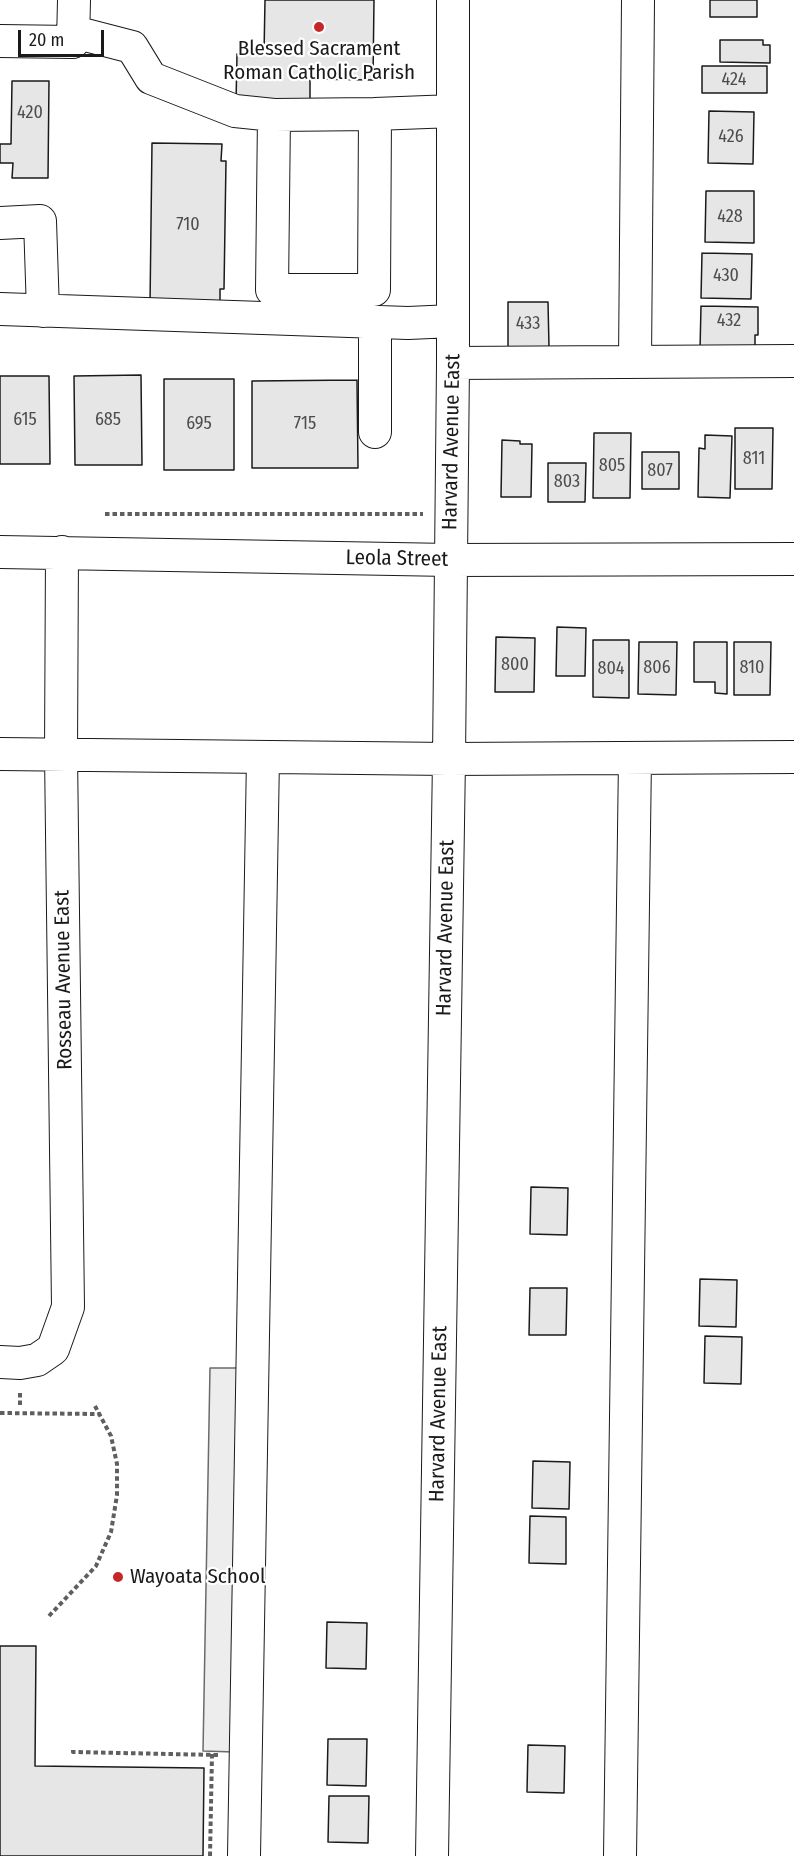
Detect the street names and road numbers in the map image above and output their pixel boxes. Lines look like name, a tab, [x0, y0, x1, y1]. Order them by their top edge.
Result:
street label: Harvard Avenue East	[438, 354, 466, 530]
street label: Leola Street	[346, 546, 448, 572]
street label: Harvard Avenue East	[432, 840, 460, 1016]
street label: Rosseau Avenue East	[50, 890, 78, 1070]
street label: Harvard Avenue East	[425, 1326, 453, 1502]

